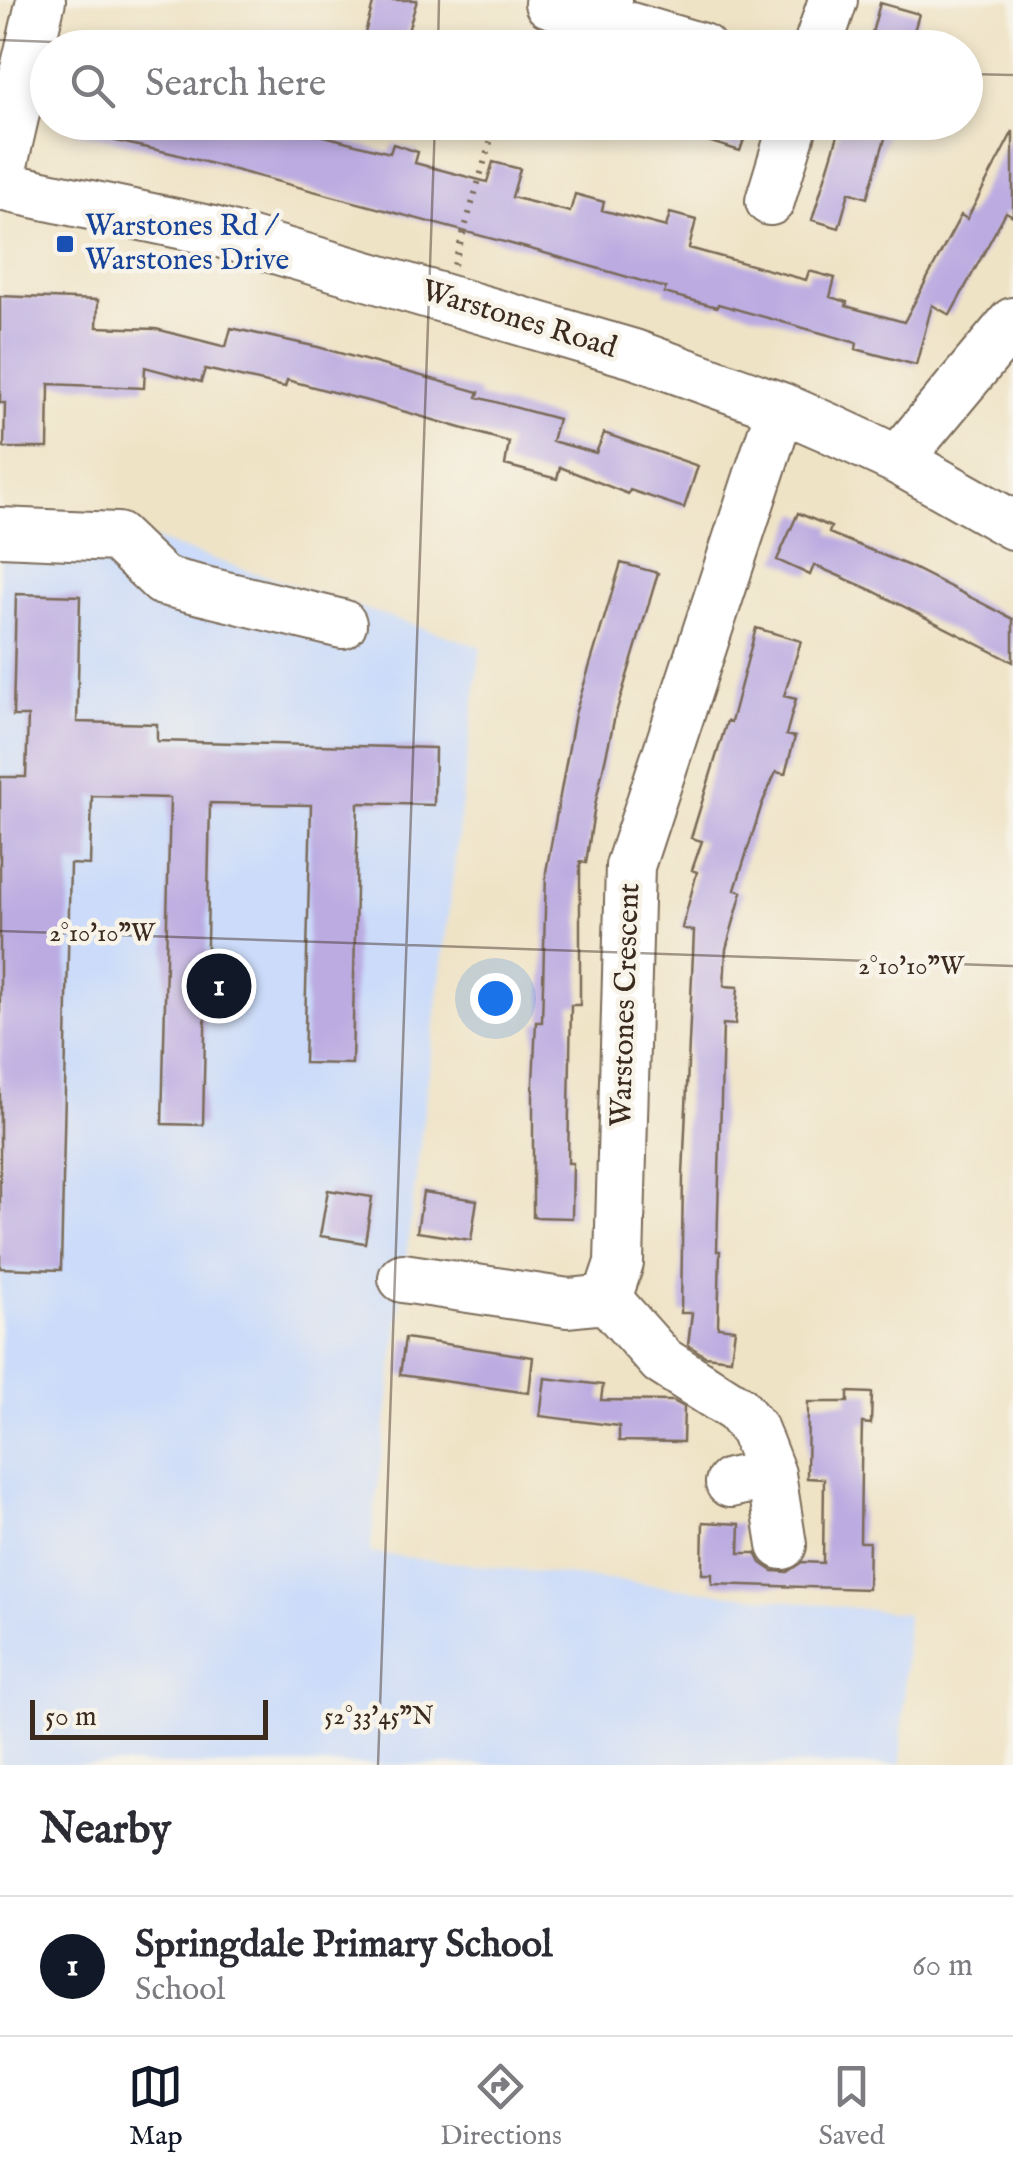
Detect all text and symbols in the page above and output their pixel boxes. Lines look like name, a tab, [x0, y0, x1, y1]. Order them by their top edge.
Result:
search box	[30, 30, 983, 140]
icon: search	[65, 58, 120, 113]
text: Search here	[145, 61, 326, 109]
place label: Warstones Rd / Warstones Drive	[85, 208, 289, 280]
marker: Warstones Rd / Warstones Drive	[54, 233, 76, 255]
street label: Warstones Road	[417, 272, 622, 368]
street label: Warstones Crescent	[603, 882, 649, 1128]
text: 2°10'10"W	[49, 918, 156, 950]
pin: 1	[186, 948, 252, 1024]
text: 2°10'10"W	[858, 951, 965, 983]
your location	[470, 973, 521, 1024]
scale bar	[30, 1695, 268, 1740]
text: 50 m	[45, 1700, 97, 1735]
text: 52°33'45"N	[324, 1701, 434, 1733]
text: Nearby	[40, 1804, 171, 1857]
text: Springdale Primary School	[135, 1922, 552, 1970]
text: 1	[67, 1946, 78, 1987]
text: 60 m	[912, 1946, 973, 1987]
text: School	[135, 1970, 225, 2011]
tab: Map	[128, 2059, 183, 2154]
tab: Directions	[440, 2059, 562, 2154]
tab: Saved	[818, 2059, 885, 2154]

